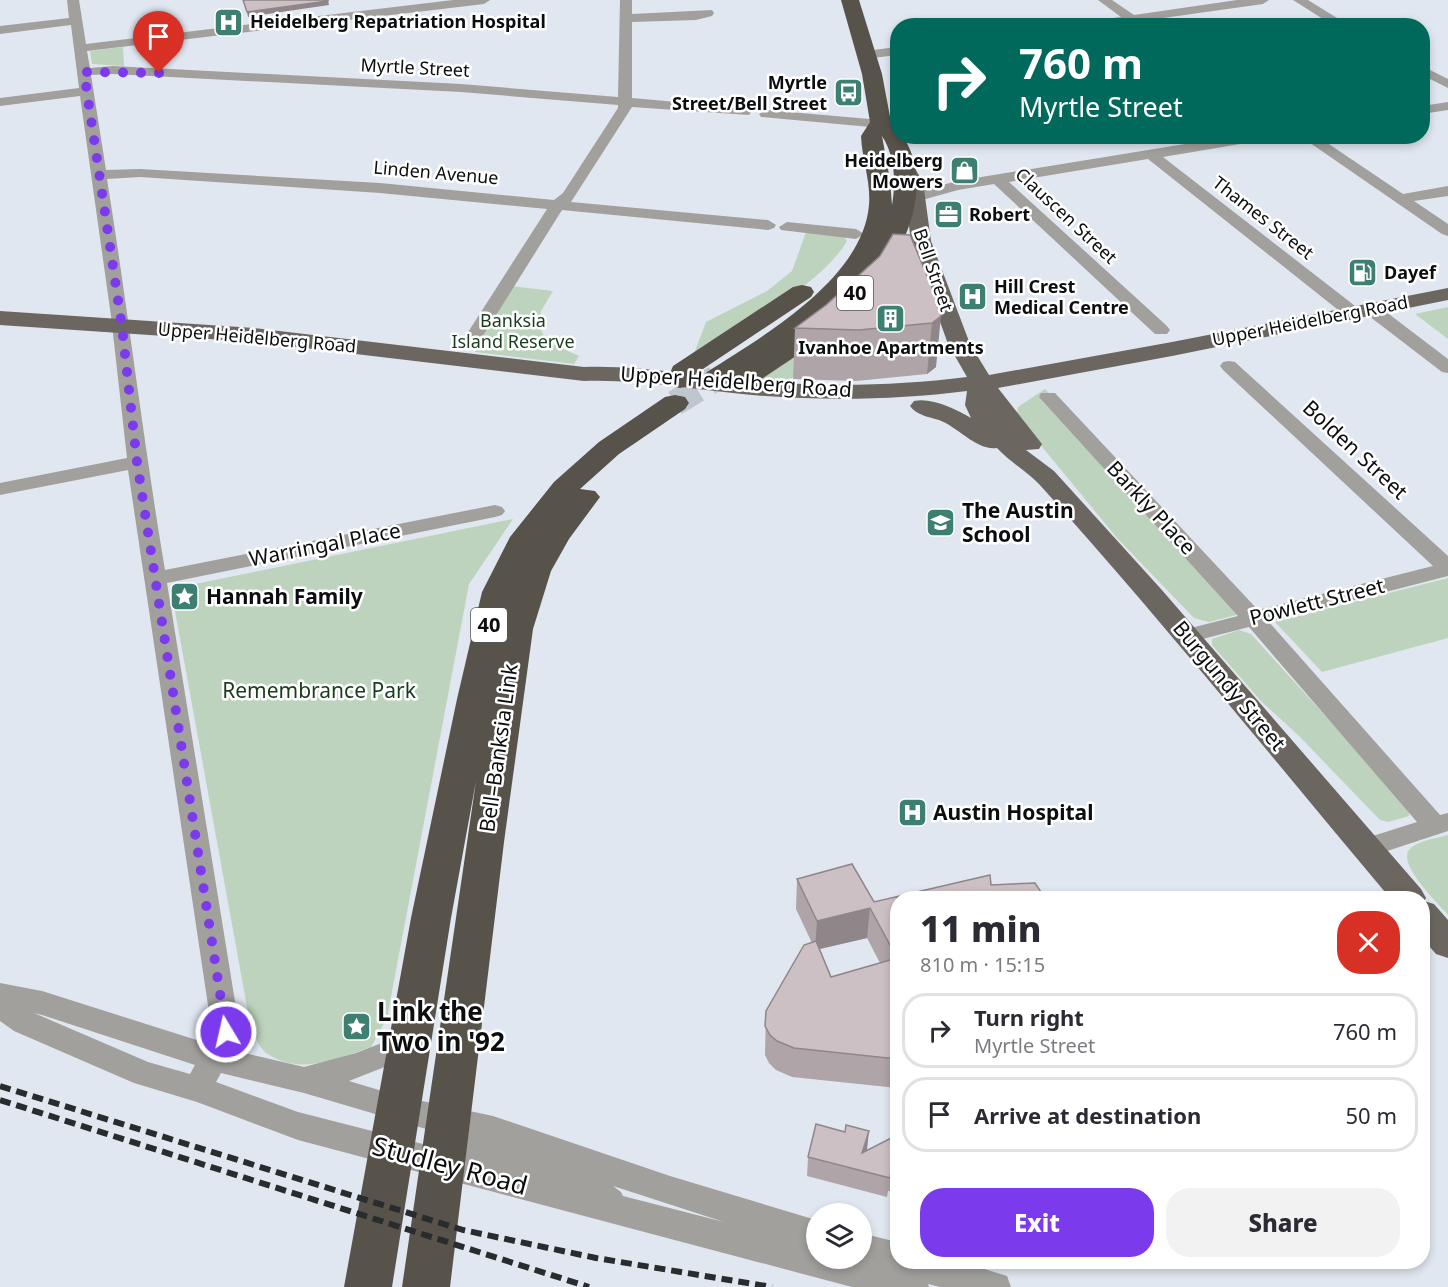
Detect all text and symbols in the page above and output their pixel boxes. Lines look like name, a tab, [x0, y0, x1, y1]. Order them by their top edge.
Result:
hospital icon: Heidelberg Repatriation Hospital	[213, 6, 245, 38]
place label: Heidelberg Repatriation Hospital	[250, 9, 546, 33]
pin	[133, 11, 184, 73]
icon: arrive	[142, 20, 175, 53]
text: 760 m	[1019, 34, 1143, 91]
icon: right	[920, 42, 998, 120]
street label: Myrtle Street	[360, 52, 471, 82]
place label: Myrtle Street/Bell Street	[672, 70, 827, 115]
bus stop icon: Myrtle Street/Bell Street	[832, 77, 864, 109]
text: Myrtle Street	[1019, 88, 1183, 125]
place label: Heidelberg Mowers	[844, 148, 943, 193]
street label: Linden Avenue	[373, 155, 500, 189]
shop icon: Heidelberg Mowers	[948, 155, 980, 187]
street label: Clauscen Street	[1011, 162, 1123, 269]
street label: Thames Street	[1208, 170, 1319, 264]
office icon: Robert	[932, 199, 964, 231]
place label: Robert	[969, 202, 1030, 226]
street label: Bell Street	[909, 225, 959, 315]
fuel station icon: Dayef	[1347, 257, 1379, 289]
place label: Dayef	[1384, 260, 1437, 284]
place label: Hill Crest Medical Centre	[994, 274, 1129, 319]
road number: 40	[837, 276, 873, 310]
hospital icon: Hill Crest Medical Centre	[957, 281, 989, 313]
street label: Upper Heidelberg Road	[1210, 289, 1410, 351]
building icon: Ivanhoe Apartments	[875, 303, 907, 335]
park label: Banksia Island Reserve	[451, 308, 575, 353]
street label: Upper Heidelberg Road	[157, 316, 357, 358]
place label: Ivanhoe Apartments	[798, 335, 984, 359]
street label: Upper Heidelberg Road	[619, 359, 853, 403]
street label: Bolden Street	[1297, 393, 1414, 505]
street label: Barkly Place	[1101, 454, 1202, 560]
place label: The Austin School	[962, 496, 1074, 548]
school or university icon: The Austin School	[925, 507, 957, 539]
street label: Warringal Place	[247, 516, 403, 572]
street label: Powlett Street	[1246, 571, 1388, 631]
place icon: Hannah Family	[169, 581, 201, 613]
place label: Hannah Family	[206, 582, 363, 610]
road number: 40	[471, 608, 507, 642]
street label: Burgundy Street	[1167, 614, 1293, 757]
street label: Bell–Banksia Link	[472, 661, 524, 834]
park label: Remembrance Park	[222, 676, 417, 704]
hospital icon: Austin Hospital	[896, 797, 928, 829]
place label: Austin Hospital	[933, 798, 1093, 826]
text: 11 min	[920, 904, 1041, 953]
button: close	[1337, 911, 1400, 974]
text: 810 m · 15:15	[920, 951, 1045, 978]
place label: Link the Two in '92	[377, 993, 505, 1059]
position arrow	[194, 1000, 258, 1064]
text: Turn right	[974, 1002, 1084, 1032]
place icon: Link the Two in '92	[340, 1011, 372, 1043]
icon: right	[923, 1014, 956, 1047]
text: 760 m	[1333, 1016, 1397, 1046]
text: Myrtle Street	[974, 1032, 1095, 1059]
icon: arrive	[923, 1098, 956, 1131]
text: Arrive at destination	[974, 1100, 1201, 1130]
text: 50 m	[1346, 1100, 1397, 1130]
street label: Studley Road	[369, 1127, 532, 1203]
button: Exit	[920, 1188, 1154, 1257]
button: Share	[1166, 1188, 1400, 1257]
map controls	[806, 1203, 872, 1269]
button: layers	[806, 1203, 872, 1269]

